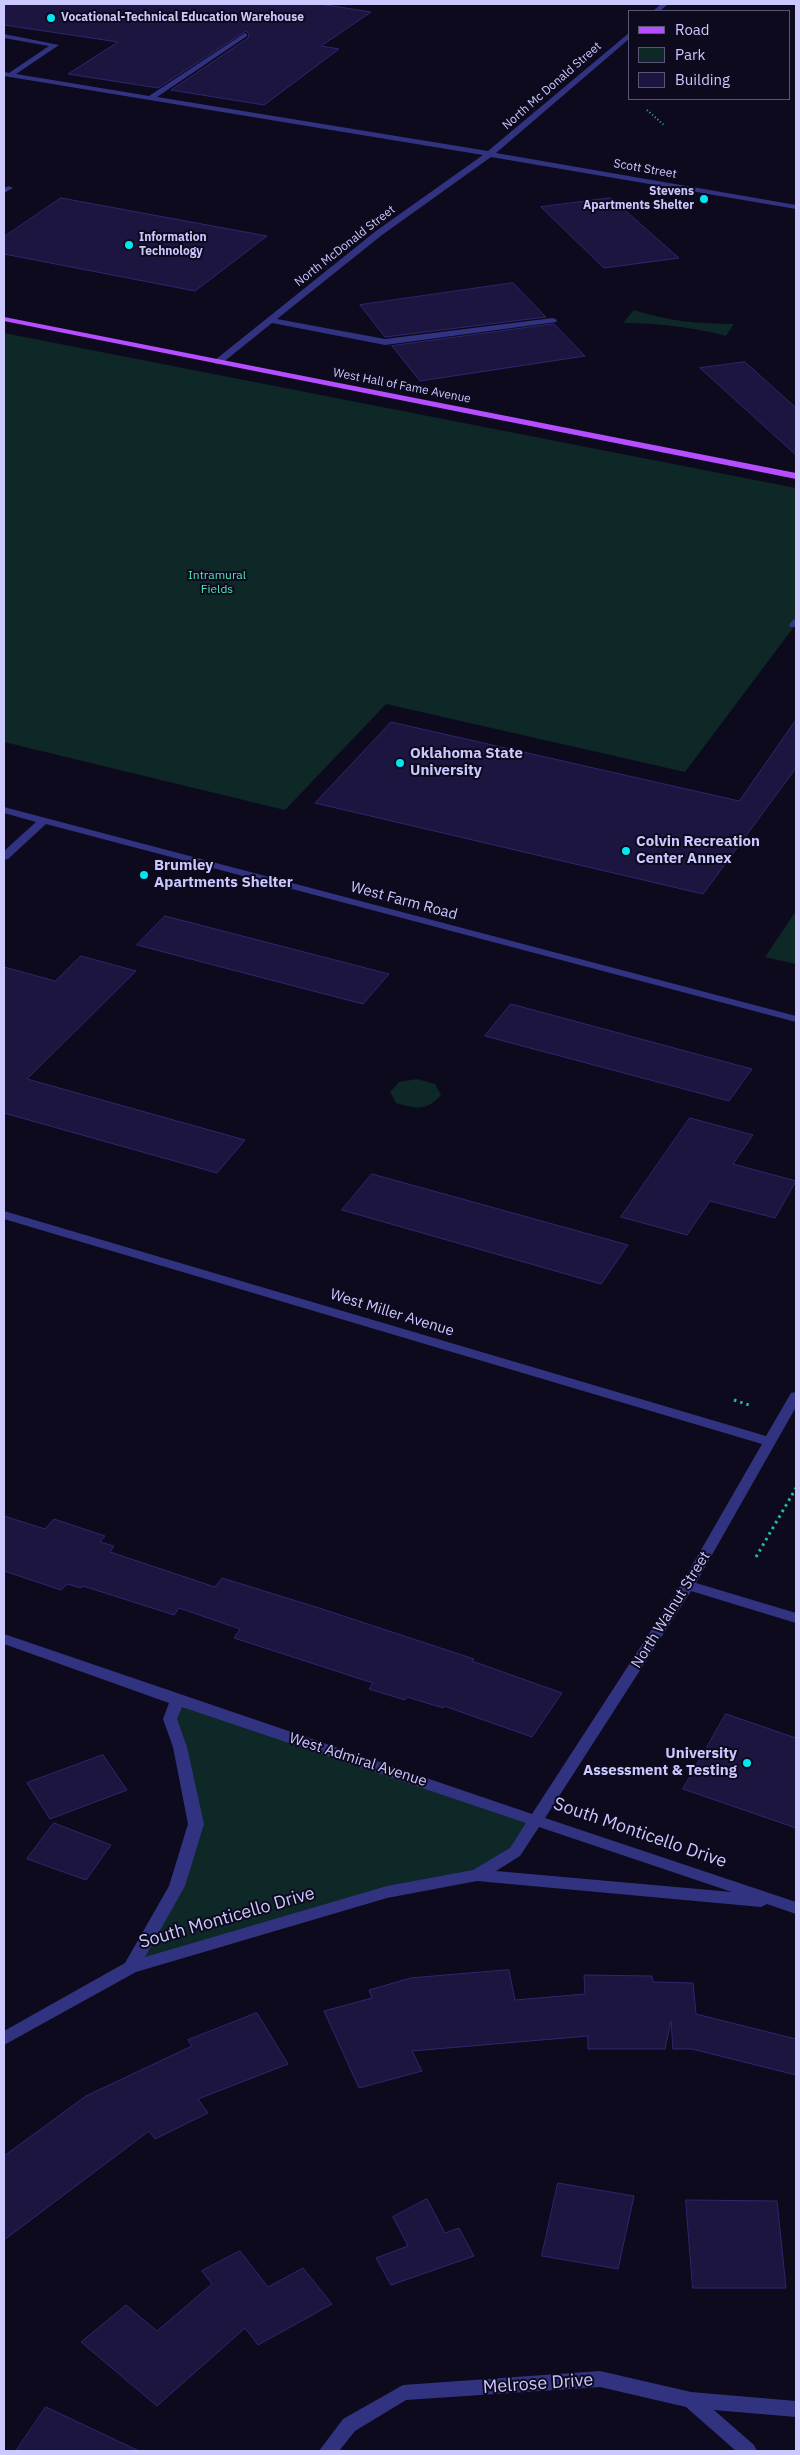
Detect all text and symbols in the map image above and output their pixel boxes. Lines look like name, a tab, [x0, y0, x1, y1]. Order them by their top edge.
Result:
legend	[628, 10, 790, 100]
place label: Vocational-Technical Education Warehouse	[61, 11, 304, 25]
marker: Vocational-Technical Education Warehouse	[45, 12, 57, 24]
text: Road	[675, 20, 710, 39]
street label: North Mc Donald Street	[500, 39, 604, 133]
text: Park	[675, 45, 705, 64]
text: Building	[675, 70, 730, 89]
street label: Scott Street	[612, 156, 678, 182]
place label: Stevens Apartments Shelter	[583, 185, 694, 213]
marker: Stevens Apartments Shelter	[698, 193, 710, 205]
street label: North McDonald Street	[292, 202, 398, 290]
place label: Information Technology	[139, 231, 207, 259]
marker: Information Technology	[123, 239, 135, 251]
street label: West Hall of Fame Avenue	[332, 366, 472, 406]
park label: Intramural Fields	[188, 569, 246, 597]
place label: Oklahoma State University	[410, 745, 523, 780]
marker: Oklahoma State University	[394, 757, 406, 769]
place label: Colvin Recreation Center Annex	[636, 833, 760, 868]
marker: Colvin Recreation Center Annex	[620, 845, 632, 857]
place label: Brumley Apartments Shelter	[154, 857, 293, 892]
marker: Brumley Apartments Shelter	[138, 869, 150, 881]
street label: West Farm Road	[349, 878, 459, 924]
street label: West Miller Avenue	[328, 1286, 456, 1340]
street label: North Walnut Street	[628, 1548, 714, 1672]
street label: West Admiral Avenue	[287, 1729, 429, 1791]
place label: University Assessment & Testing	[583, 1745, 737, 1780]
marker: University Assessment & Testing	[741, 1757, 753, 1769]
street label: South Monticello Drive	[550, 1793, 730, 1873]
street label: South Monticello Drive	[137, 1883, 317, 1953]
street label: Melrose Drive	[482, 2369, 594, 2399]

